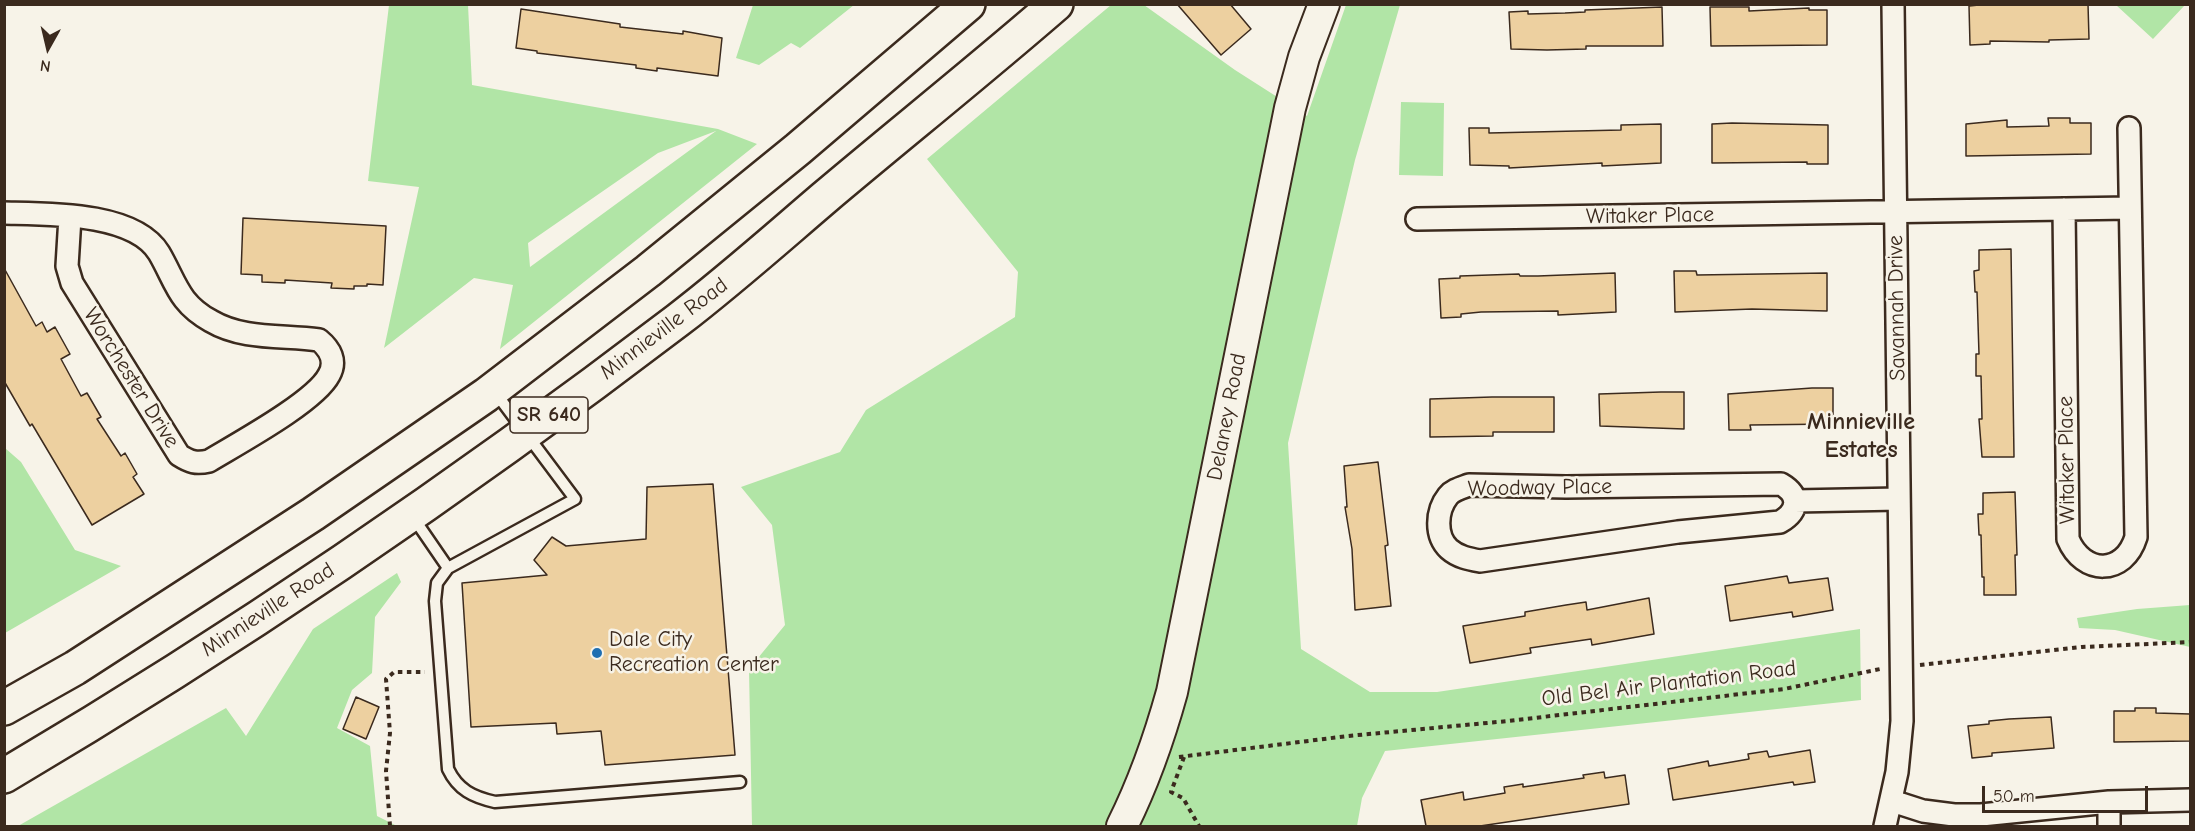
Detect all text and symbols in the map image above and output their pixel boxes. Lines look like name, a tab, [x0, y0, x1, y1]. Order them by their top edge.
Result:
north arrow	[18, 18, 78, 78]
text: N	[39, 56, 52, 75]
street label: Witaker Place	[1586, 202, 1714, 230]
street label: Savannah Drive	[1883, 235, 1911, 381]
street label: Minnieville Road	[595, 272, 733, 386]
street label: Worchester Drive	[77, 303, 185, 453]
street label: Delaney Road	[1202, 351, 1252, 483]
street label: Witaker Place	[2053, 396, 2081, 524]
road number: SR 640	[510, 397, 588, 433]
district label: Minnieville Estates	[1807, 408, 1915, 464]
street label: Woodway Place	[1468, 474, 1612, 502]
street label: Minnieville Road	[196, 557, 340, 663]
place label: Dale City Recreation Center	[609, 627, 779, 678]
marker: Dale City Recreation Center	[590, 646, 604, 660]
street label: Old Bel Air Plantation Road	[1540, 655, 1798, 713]
scale bar	[1985, 774, 2152, 812]
text: 50 m	[1993, 786, 2035, 807]

